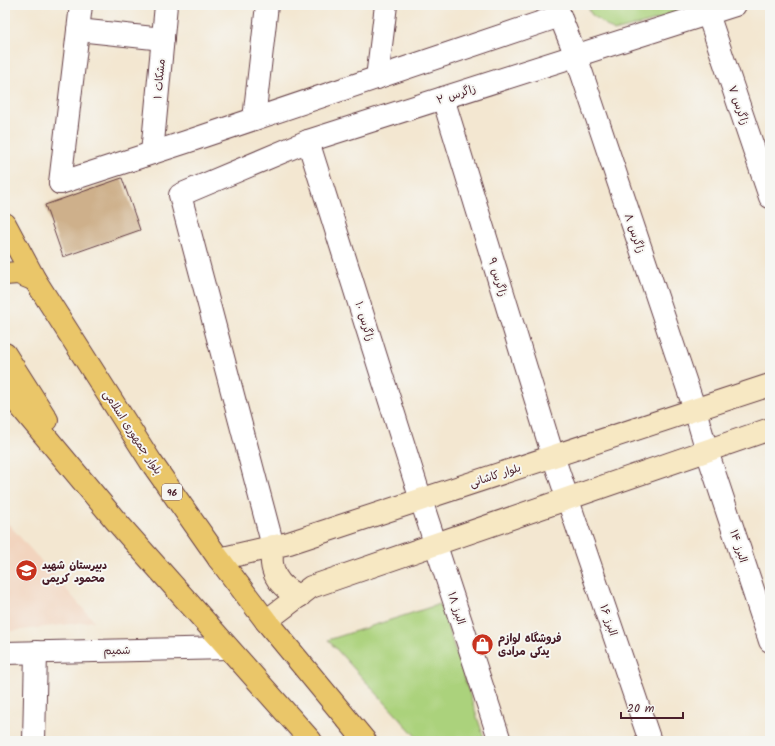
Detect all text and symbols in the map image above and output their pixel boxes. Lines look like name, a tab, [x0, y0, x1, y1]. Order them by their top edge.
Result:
street label: مشکات ۱	[149, 58, 171, 100]
street label: زاگرس ۲	[434, 80, 478, 110]
street label: زاگرس ۷	[723, 83, 753, 128]
street label: زاگرس ۸	[619, 211, 649, 256]
street label: زاگرس ۹	[483, 255, 512, 299]
street label: زاگرس ۱۰	[349, 299, 379, 343]
street label: بلوار جمهوری اسلامی	[98, 387, 166, 478]
street label: بلوار کاشانی	[467, 459, 523, 493]
road number: 96	[162, 484, 182, 500]
street label: البرز ۱۴	[724, 527, 752, 565]
place label: دبیرستان شهید محمود کریمی	[42, 557, 107, 588]
school or university icon: دبیرستان شهید محمود کریمی	[14, 558, 40, 584]
street label: البرز ۱۸	[442, 590, 470, 627]
street label: البرز ۱۶	[594, 602, 622, 639]
place label: فروشگاه لوازم یدکی مرادی	[498, 630, 561, 661]
shop icon: فروشگاه لوازم یدکی مرادی	[470, 631, 496, 657]
street label: شمیم	[103, 642, 131, 660]
scale bar	[621, 694, 683, 720]
text: 20 m	[627, 699, 655, 718]

